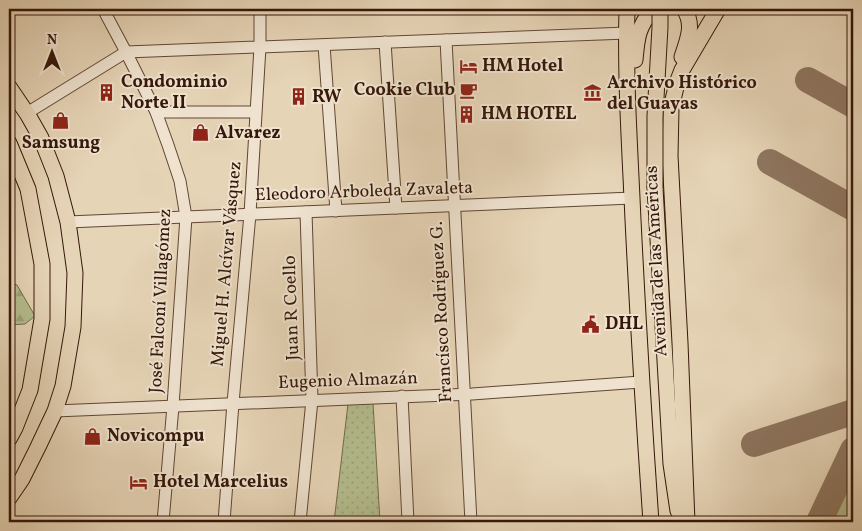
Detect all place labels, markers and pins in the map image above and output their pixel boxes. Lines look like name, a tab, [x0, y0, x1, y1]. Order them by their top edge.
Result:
place label: HM Hotel	[482, 54, 563, 79]
hotel icon: HM Hotel	[458, 56, 478, 76]
place label: Condominio Norte II	[121, 70, 228, 116]
place label: Archivo Histórico del Guayas	[607, 71, 757, 117]
place label: Cookie Club	[354, 78, 455, 103]
cafe icon: Cookie Club	[459, 80, 479, 100]
building icon: Condominio Norte II	[97, 82, 117, 102]
museum icon: Archivo Histórico del Guayas	[583, 83, 603, 103]
place label: RW	[312, 85, 342, 110]
building icon: RW	[288, 87, 308, 107]
place label: HM HOTEL	[481, 102, 577, 127]
building icon: HM HOTEL	[457, 104, 477, 124]
shop icon: Samsung	[51, 110, 71, 130]
place label: Alvarez	[215, 121, 281, 146]
shop icon: Alvarez	[191, 123, 211, 143]
place label: Samsung	[22, 131, 100, 156]
place label: DHL	[605, 312, 643, 337]
public building icon: DHL	[581, 314, 601, 334]
place label: Novicompu	[107, 424, 205, 449]
shop icon: Novicompu	[83, 426, 103, 446]
place label: Hotel Marcelius	[153, 470, 288, 495]
hotel icon: Hotel Marcelius	[129, 472, 149, 492]

